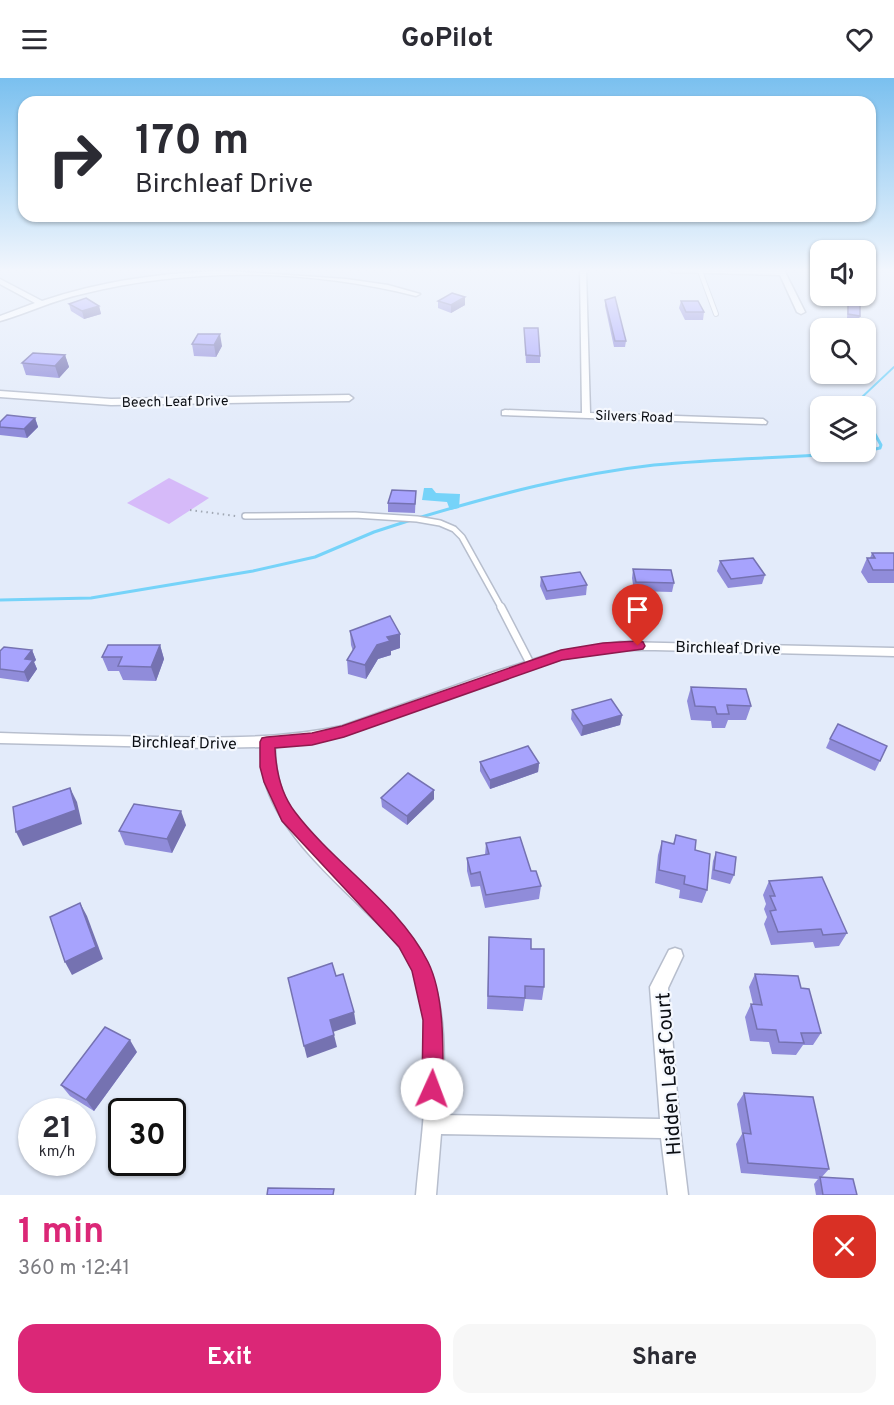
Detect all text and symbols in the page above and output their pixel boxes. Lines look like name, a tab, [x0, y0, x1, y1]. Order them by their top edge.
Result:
text: GoPilot	[401, 22, 493, 56]
icon: menu	[18, 23, 51, 56]
icon: heart	[843, 23, 876, 56]
text: 170 m	[135, 116, 249, 169]
icon: right	[36, 120, 114, 198]
text: Birchleaf Drive	[135, 168, 313, 202]
map controls	[810, 240, 876, 462]
button: sound	[810, 240, 876, 306]
button: search	[810, 318, 876, 384]
street label: Beech Leaf Drive	[121, 393, 229, 412]
button: layers	[810, 396, 876, 462]
street label: Silvers Road	[595, 408, 673, 427]
pin	[612, 584, 663, 646]
icon: arrive	[621, 593, 654, 626]
street label: Birchleaf Drive	[675, 638, 781, 660]
street label: Birchleaf Drive	[131, 733, 237, 755]
street label: Hidden Leaf Court	[651, 991, 689, 1156]
position arrow	[400, 1057, 464, 1121]
speed limit sign: 30	[108, 1098, 186, 1176]
text: 21	[42, 1111, 72, 1148]
text: km/h	[39, 1143, 75, 1162]
text: 1 min	[18, 1210, 104, 1256]
button: close	[813, 1215, 876, 1278]
text: 360 m · 12:41	[18, 1256, 130, 1282]
button: Exit	[18, 1324, 441, 1393]
button: Share	[453, 1324, 876, 1393]

